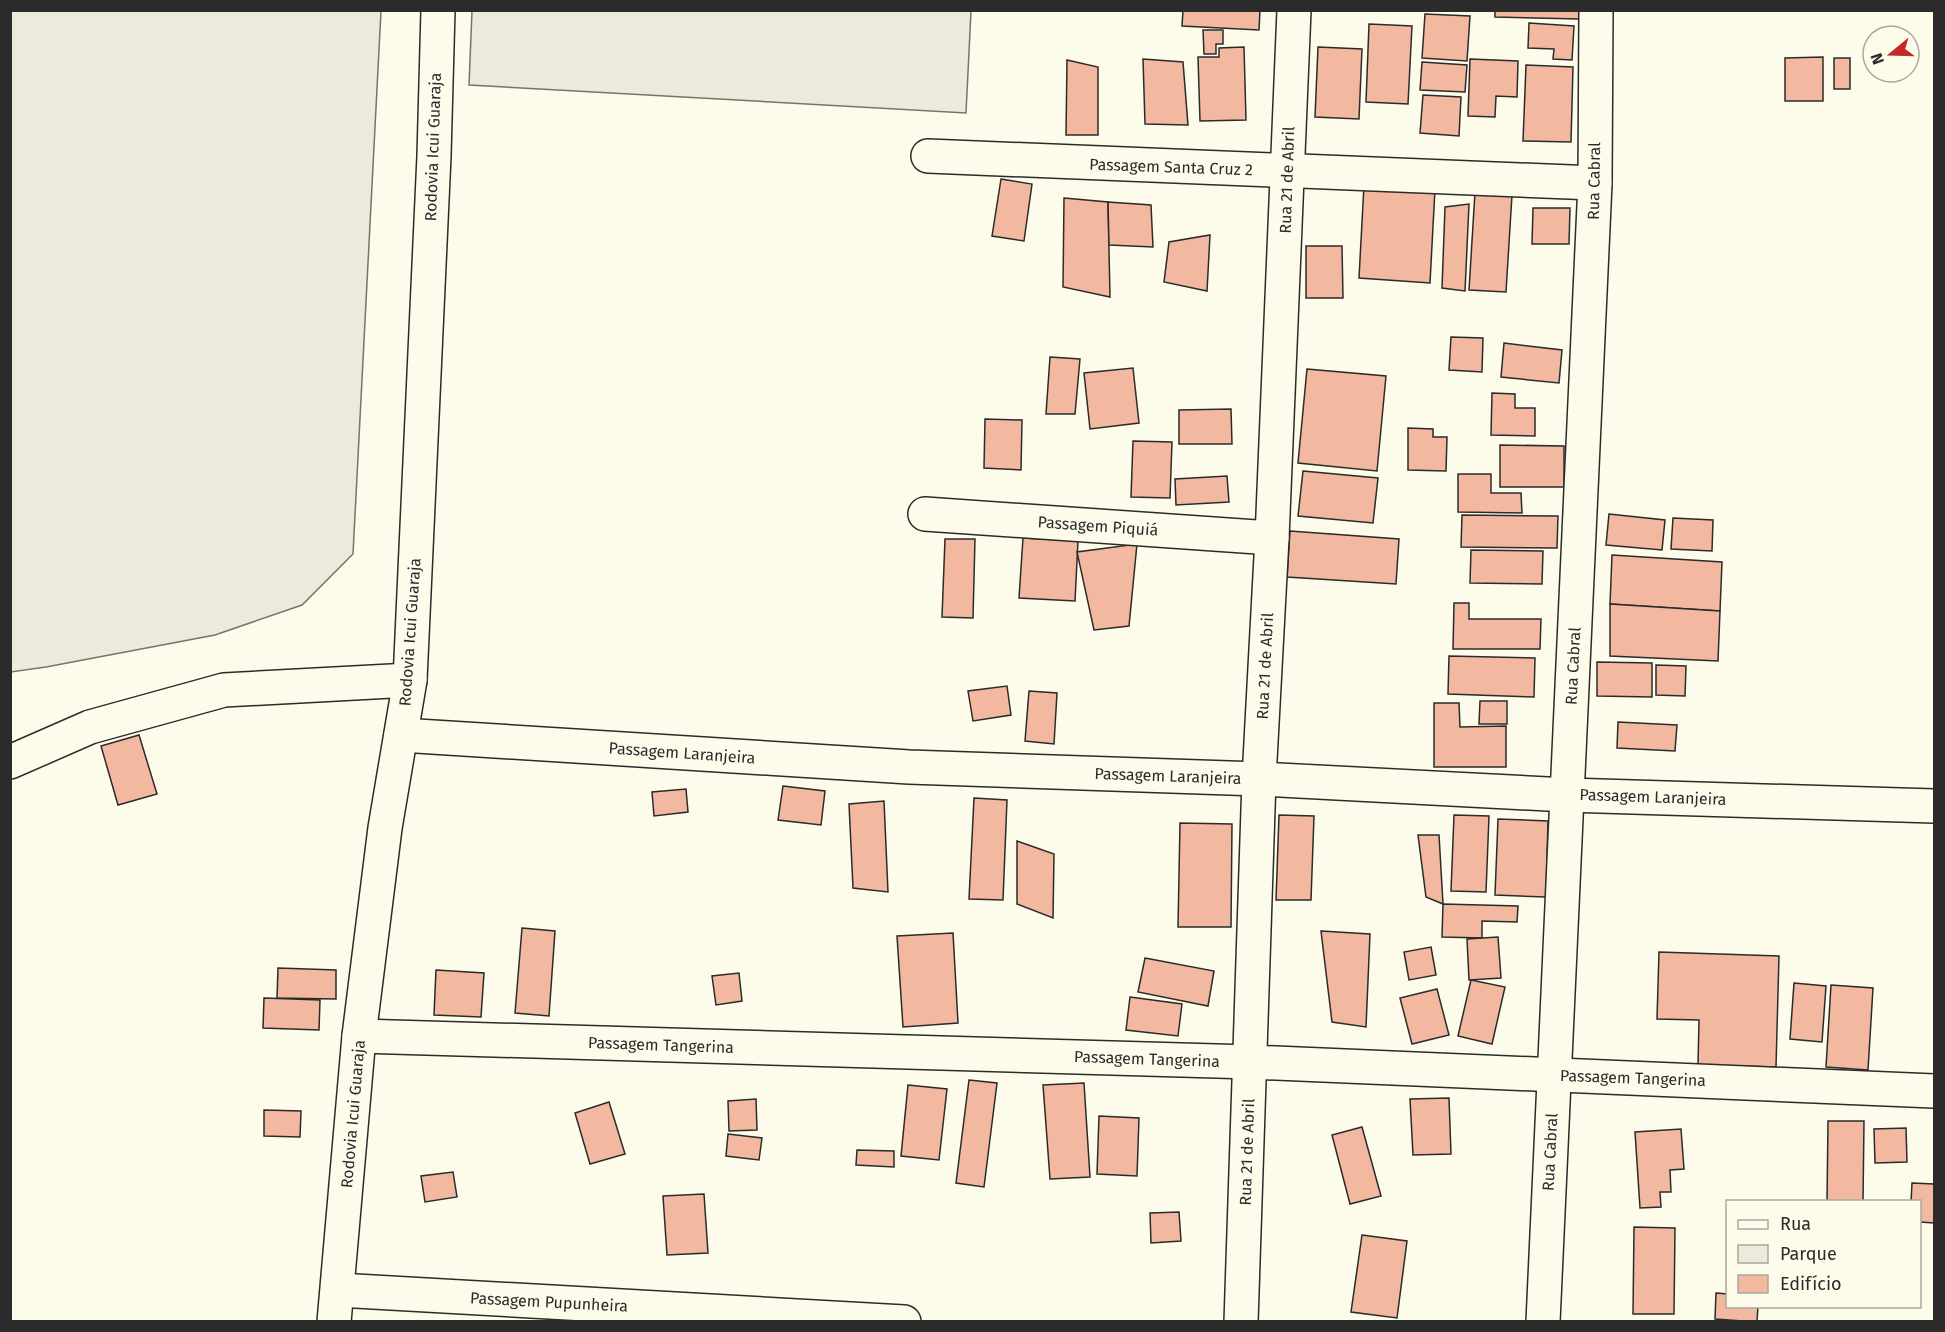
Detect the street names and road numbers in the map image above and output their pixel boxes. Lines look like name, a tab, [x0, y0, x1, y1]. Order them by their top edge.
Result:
street label: Rodovia Icui Guaraja	[421, 72, 445, 222]
street label: Rua 21 de Abril	[1276, 126, 1298, 234]
street label: Rua Cabral	[1584, 142, 1604, 220]
street label: Passagem Santa Cruz 2	[1089, 155, 1253, 179]
street label: Passagem Piquiá	[1037, 512, 1159, 540]
street label: Rodovia Icui Guaraja	[395, 557, 425, 707]
street label: Rua 21 de Abril	[1253, 612, 1277, 720]
street label: Rua Cabral	[1561, 626, 1585, 705]
street label: Passagem Laranjeira	[608, 738, 756, 768]
street label: Passagem Laranjeira	[1094, 764, 1242, 788]
street label: Passagem Laranjeira	[1579, 785, 1727, 809]
street label: Passagem Tangerina	[588, 1033, 734, 1057]
street label: Rodovia Icui Guaraja	[337, 1039, 369, 1189]
street label: Passagem Tangerina	[1074, 1047, 1220, 1071]
street label: Passagem Tangerina	[1560, 1066, 1706, 1090]
street label: Rua 21 de Abril	[1236, 1098, 1258, 1206]
street label: Rua Cabral	[1538, 1112, 1562, 1191]
street label: Passagem Pupunheira	[470, 1288, 628, 1316]

